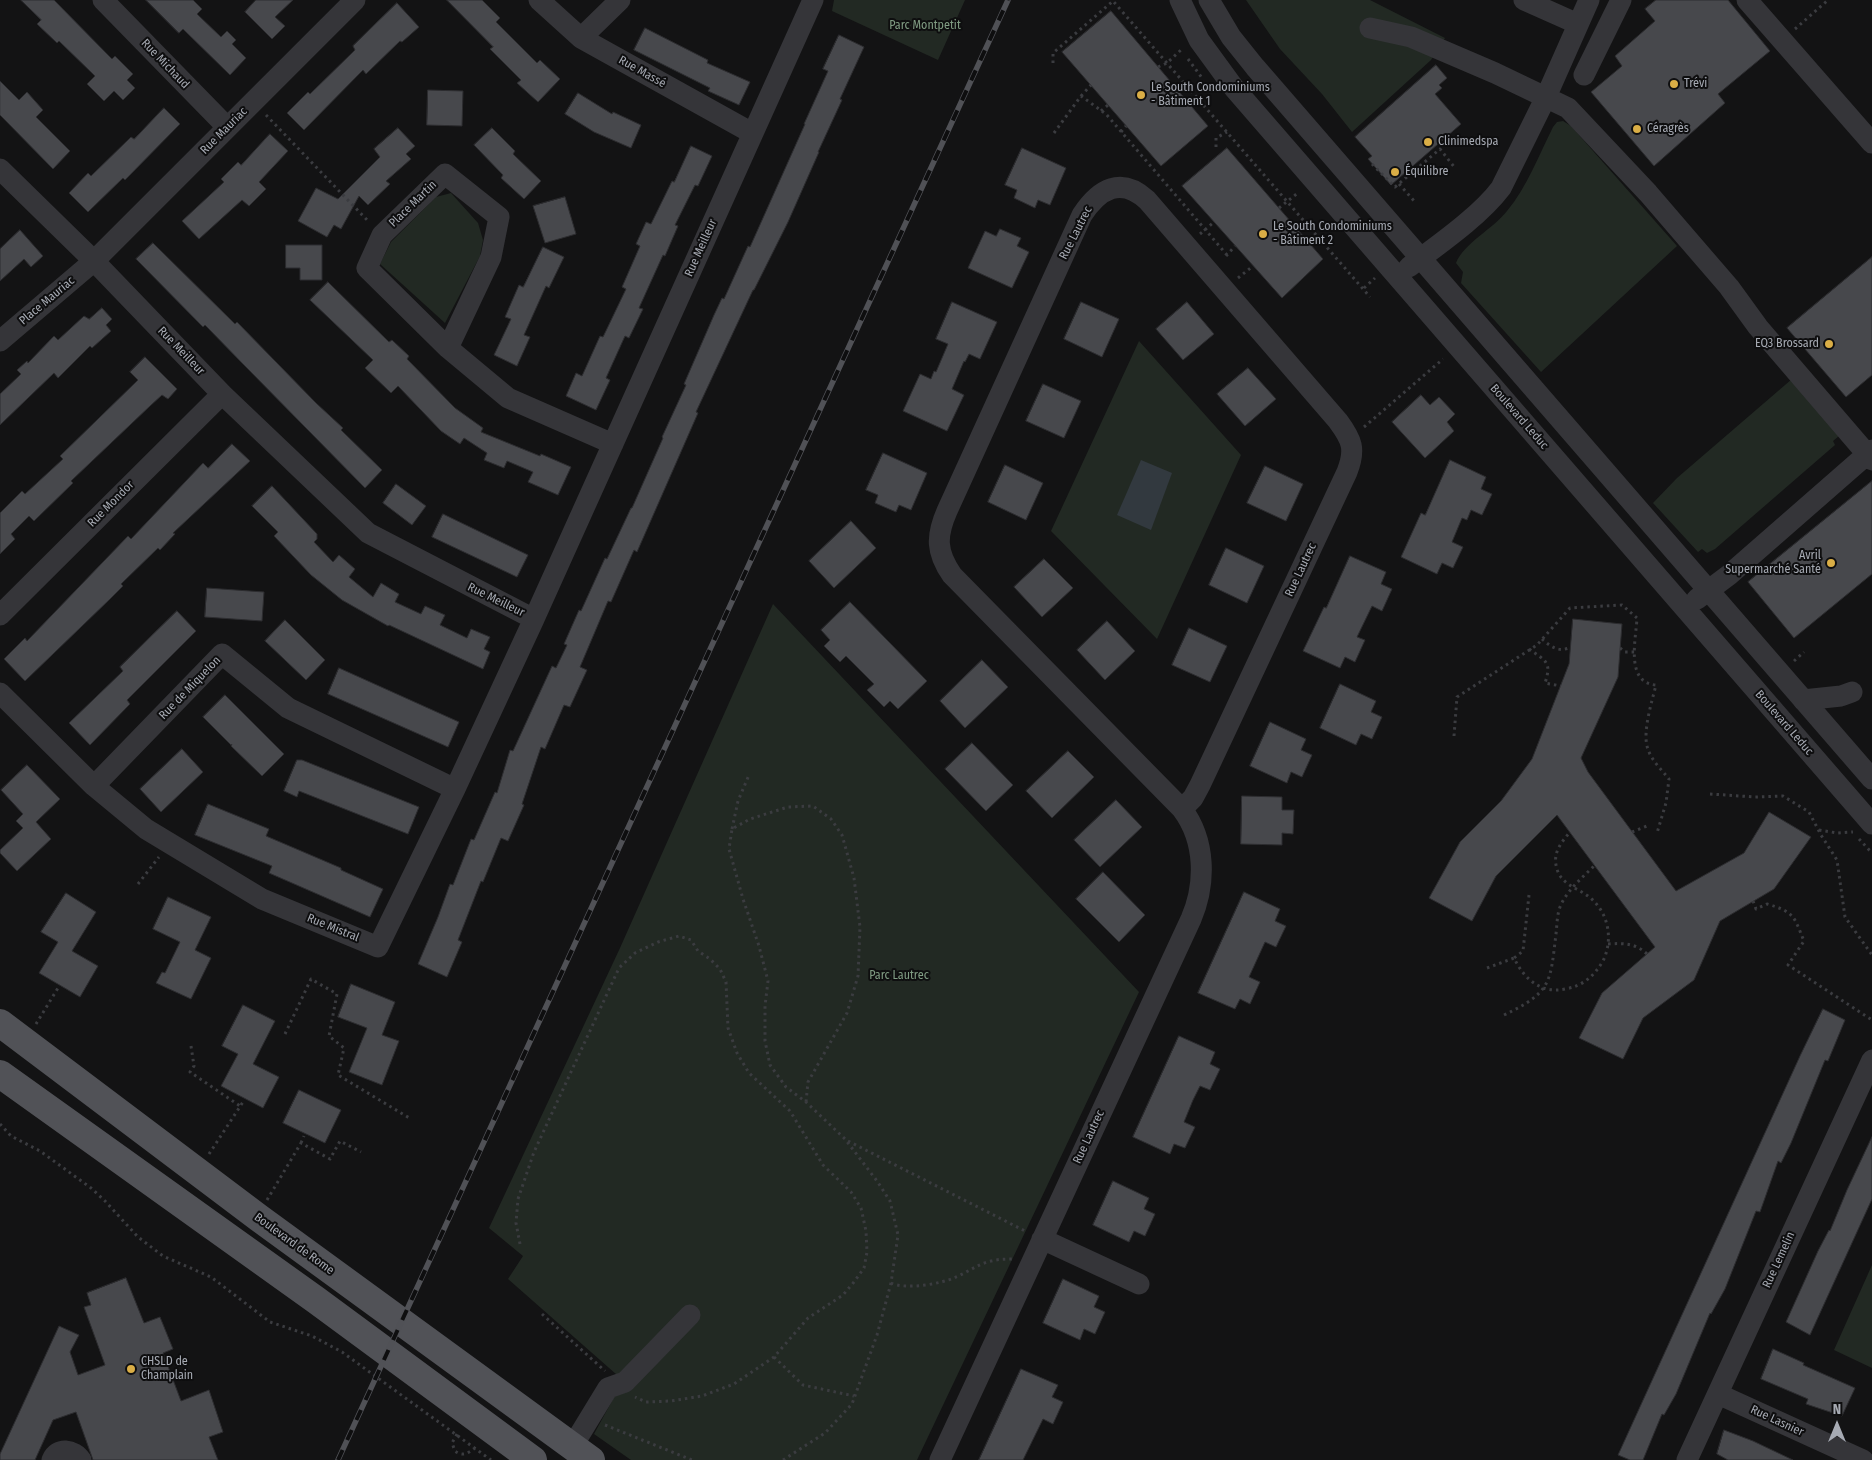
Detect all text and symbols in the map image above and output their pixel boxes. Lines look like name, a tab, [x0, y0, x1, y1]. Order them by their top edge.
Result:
park label: Parc Montpetit	[889, 19, 961, 33]
street label: Rue Michaud	[138, 36, 192, 92]
street label: Rue Massé	[616, 53, 668, 91]
place label: Trévi	[1684, 77, 1707, 91]
marker: Trévi	[1668, 78, 1680, 90]
place label: Le South Condominiums - Bâtiment 1	[1151, 81, 1270, 109]
marker: Le South Condominiums - Bâtiment 1	[1135, 89, 1147, 101]
street label: Rue Mauriac	[198, 105, 250, 157]
place label: Céragrès	[1647, 122, 1689, 136]
marker: Céragrès	[1631, 123, 1643, 135]
place label: Clinimedspa	[1438, 135, 1498, 149]
marker: Clinimedspa	[1422, 136, 1434, 148]
place label: Équilibre	[1405, 165, 1448, 179]
marker: Équilibre	[1389, 166, 1401, 178]
street label: Place Martin	[386, 178, 440, 230]
street label: Rue Lautrec	[1056, 204, 1096, 262]
street label: Rue Meilleur	[682, 217, 720, 279]
place label: Le South Condominiums - Bâtiment 2	[1273, 220, 1392, 248]
marker: Le South Condominiums - Bâtiment 2	[1257, 228, 1269, 240]
street label: Place Mauriac	[16, 274, 78, 328]
street label: Rue Meilleur	[154, 324, 208, 378]
place label: EQ3 Brossard	[1755, 337, 1819, 351]
marker: EQ3 Brossard	[1823, 338, 1835, 350]
street label: Boulevard Leduc	[1487, 382, 1551, 452]
street label: Rue Mondor	[85, 478, 137, 530]
street label: Rue Lautrec	[1282, 541, 1320, 599]
place label: Avril Supermarché Santé	[1725, 549, 1821, 577]
marker: Avril Supermarché Santé	[1825, 557, 1837, 569]
street label: Rue Meilleur	[465, 580, 527, 620]
street label: Rue de Miquelon	[156, 653, 224, 723]
street label: Boulevard Leduc	[1752, 688, 1816, 758]
street label: Rue Mistral	[305, 911, 361, 945]
park label: Parc Lautrec	[869, 969, 929, 983]
street label: Rue Lautrec	[1070, 1108, 1108, 1166]
street label: Boulevard de Rome	[251, 1210, 337, 1278]
street label: Rue Lemelin	[1760, 1230, 1798, 1290]
place label: CHSLD de Champlain	[141, 1355, 193, 1383]
marker: CHSLD de Champlain	[125, 1363, 137, 1375]
north arrow	[1812, 1400, 1862, 1450]
text: N	[1833, 1401, 1841, 1418]
street label: Rue Lasnier	[1748, 1402, 1806, 1440]

